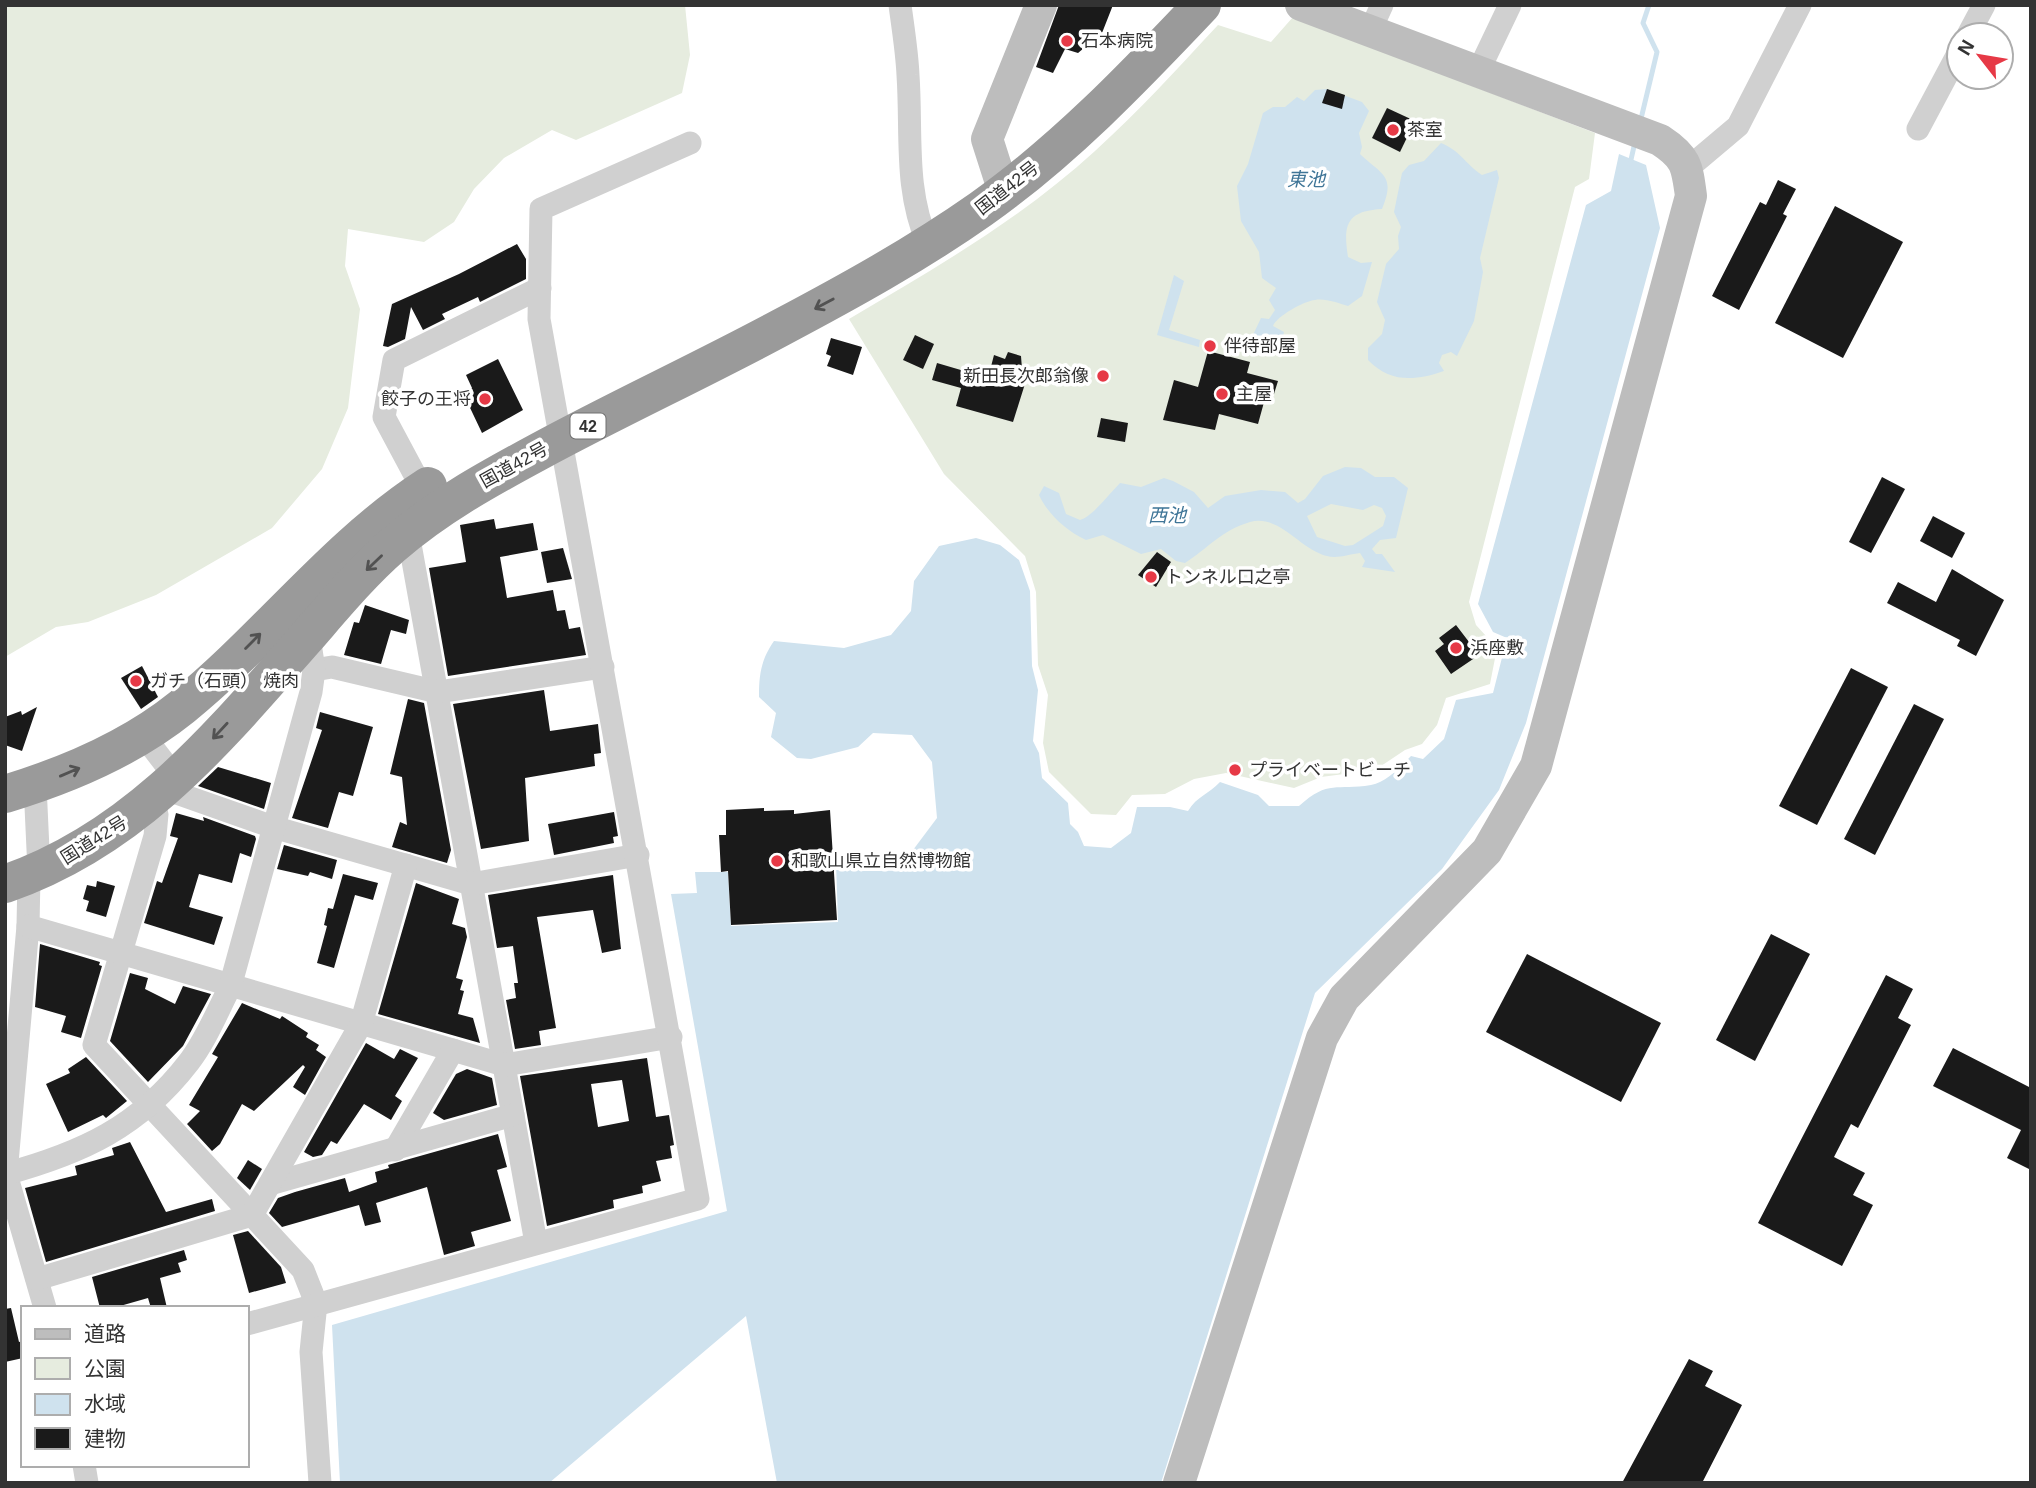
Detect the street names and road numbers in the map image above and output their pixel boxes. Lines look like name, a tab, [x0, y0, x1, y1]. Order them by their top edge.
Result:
street label: 国道42号	[972, 157, 1042, 219]
road number: 42	[570, 414, 606, 438]
street label: 国道42号	[477, 438, 551, 492]
street label: 国道42号	[57, 812, 131, 868]

